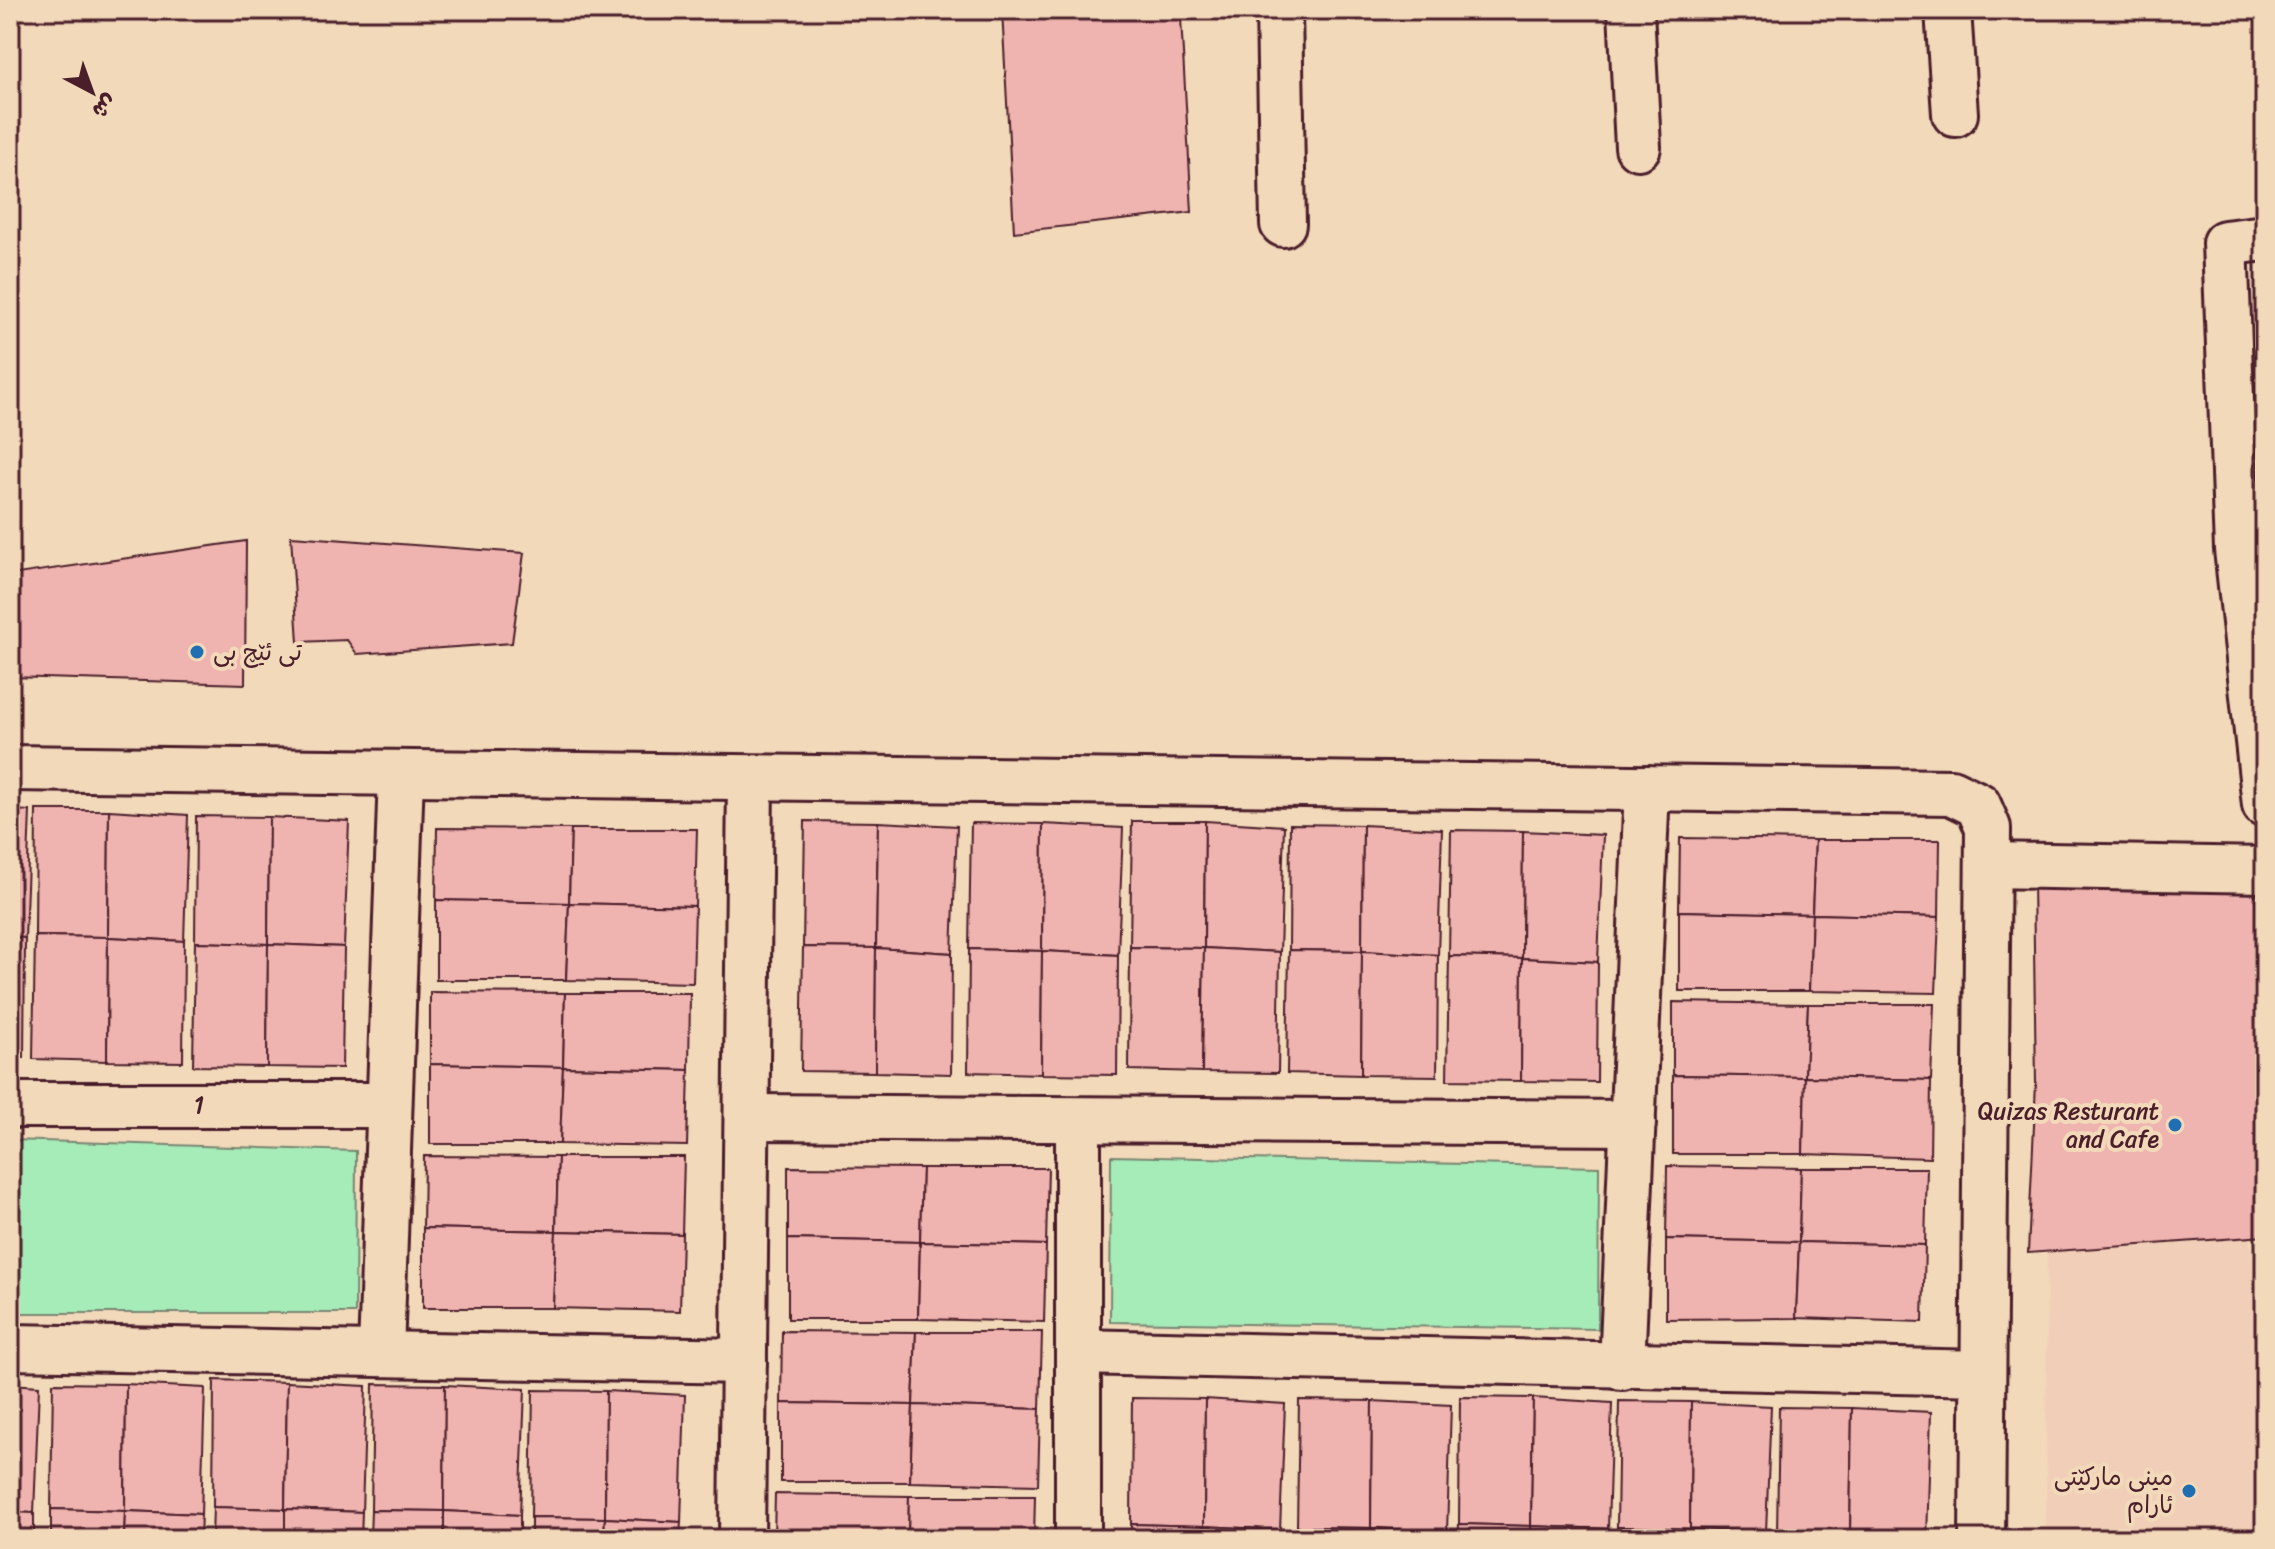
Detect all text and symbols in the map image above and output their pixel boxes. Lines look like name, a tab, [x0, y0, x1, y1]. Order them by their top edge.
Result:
north arrow	[52, 52, 132, 132]
text: ش	[83, 84, 127, 129]
place label: تی ئێچ بی	[213, 631, 303, 673]
marker: تی ئێچ بی	[188, 643, 206, 661]
street label: 1	[194, 1084, 204, 1126]
place label: Quizas Resturant and Cafe	[1978, 1090, 2159, 1160]
marker: Quizas Resturant and Cafe	[2166, 1116, 2184, 1134]
place label: مينی ماركێتی ئارام	[2054, 1456, 2173, 1526]
marker: مينی ماركێتی ئارام	[2180, 1482, 2198, 1500]

